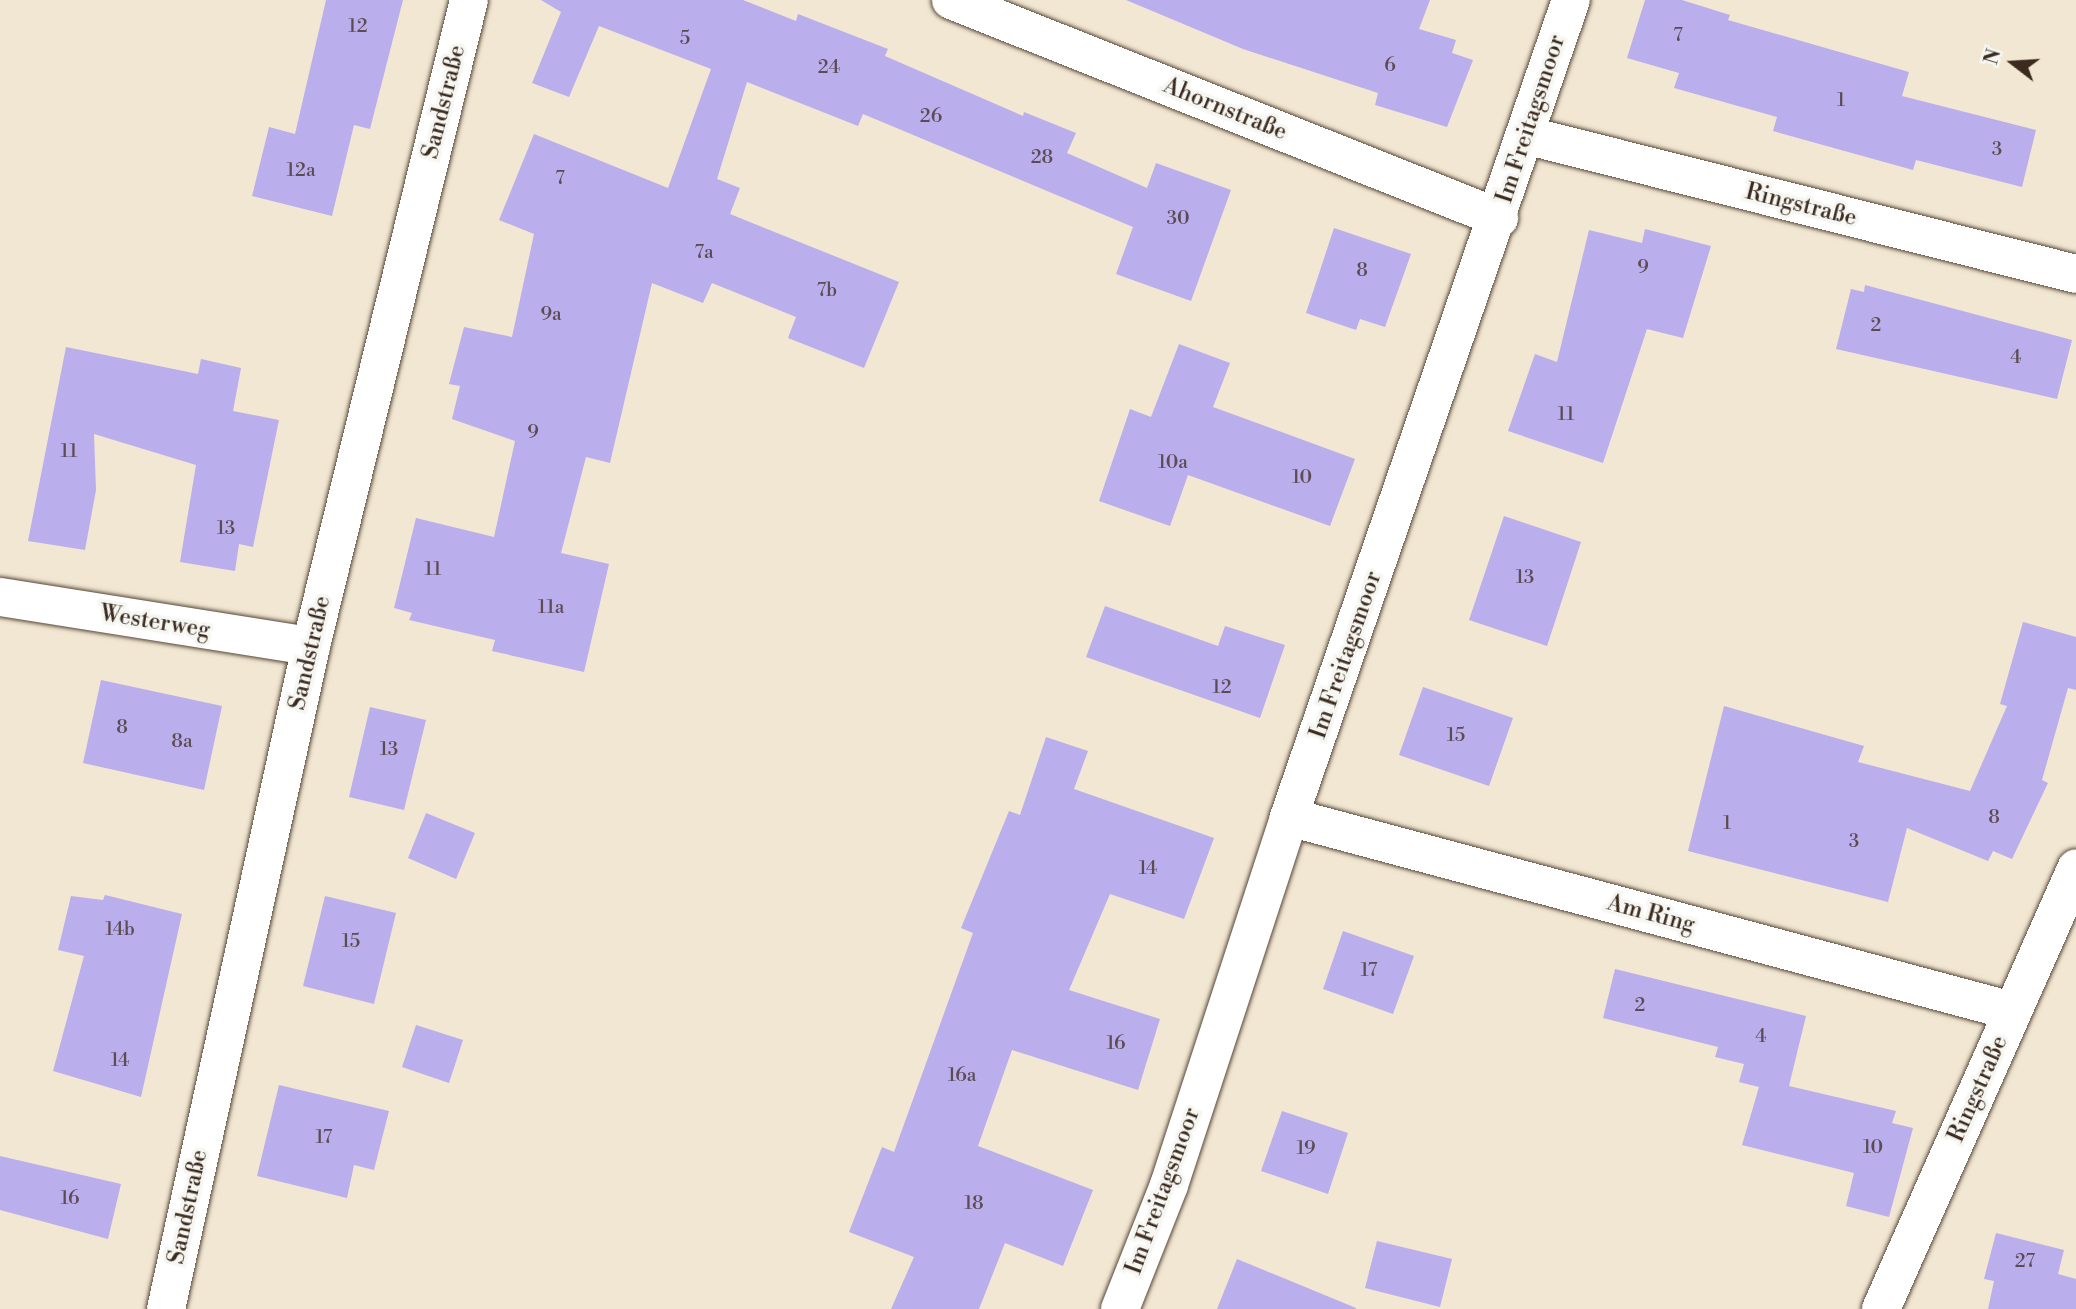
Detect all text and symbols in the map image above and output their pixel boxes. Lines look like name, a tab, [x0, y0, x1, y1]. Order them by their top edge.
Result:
house number: 12	[348, 16, 368, 38]
house number: 7	[1673, 25, 1683, 47]
house number: 5	[680, 28, 690, 50]
north arrow	[1978, 28, 2048, 98]
street label: Im Freitagsmoor	[1491, 31, 1571, 207]
street label: Sandstraße	[417, 42, 471, 162]
text: N	[1979, 46, 2007, 68]
house number: 6	[1384, 55, 1396, 77]
house number: 24	[818, 57, 840, 79]
street label: Ahornstraße	[1159, 72, 1291, 146]
house number: 1	[1837, 90, 1845, 112]
house number: 26	[920, 106, 942, 128]
house number: 3	[1992, 139, 2002, 161]
house number: 28	[1031, 147, 1053, 169]
house number: 12a	[286, 160, 316, 182]
house number: 7	[555, 168, 565, 190]
street label: Ringstraße	[1743, 178, 1859, 232]
house number: 30	[1166, 208, 1190, 230]
house number: 7a	[694, 242, 714, 264]
house number: 9	[1637, 257, 1649, 279]
house number: 8	[1356, 260, 1368, 282]
house number: 7b	[817, 280, 837, 302]
house number: 9a	[540, 304, 562, 326]
house number: 2	[1871, 315, 1881, 337]
house number: 4	[2010, 347, 2022, 369]
house number: 11	[1558, 404, 1574, 426]
house number: 9	[527, 422, 539, 444]
house number: 11	[61, 441, 77, 463]
house number: 10a	[1158, 452, 1188, 474]
house number: 10	[1292, 467, 1312, 489]
house number: 13	[217, 518, 235, 540]
house number: 11	[425, 559, 441, 581]
house number: 13	[1516, 567, 1534, 589]
street label: Im Freitagsmoor	[1304, 568, 1388, 742]
street label: Sandstraße	[284, 593, 336, 713]
house number: 11a	[538, 597, 564, 619]
street label: Westerweg	[98, 600, 212, 644]
house number: 12	[1212, 677, 1232, 699]
house number: 8	[116, 717, 128, 739]
house number: 15	[1447, 725, 1465, 747]
house number: 8a	[171, 731, 193, 753]
house number: 13	[380, 739, 398, 761]
house number: 8	[1988, 807, 2000, 829]
house number: 1	[1723, 813, 1731, 835]
house number: 3	[1849, 831, 1859, 853]
house number: 14	[1139, 858, 1157, 880]
street label: Am Ring	[1604, 889, 1698, 939]
house number: 14b	[105, 919, 135, 941]
house number: 15	[342, 931, 360, 953]
house number: 17	[1361, 960, 1377, 982]
house number: 2	[1635, 995, 1645, 1017]
house number: 4	[1755, 1026, 1767, 1048]
street label: Ringstraße	[1942, 1032, 2014, 1146]
house number: 16	[1106, 1033, 1126, 1055]
house number: 14	[111, 1050, 129, 1072]
house number: 16a	[948, 1065, 976, 1087]
street label: Im Freitagsmoor	[1120, 1104, 1206, 1278]
house number: 17	[316, 1127, 332, 1149]
house number: 10	[1863, 1137, 1883, 1159]
house number: 19	[1296, 1138, 1316, 1160]
street label: Sandstraße	[162, 1147, 214, 1267]
house number: 16	[60, 1188, 80, 1210]
house number: 18	[964, 1193, 984, 1215]
house number: 27	[2015, 1251, 2035, 1273]

